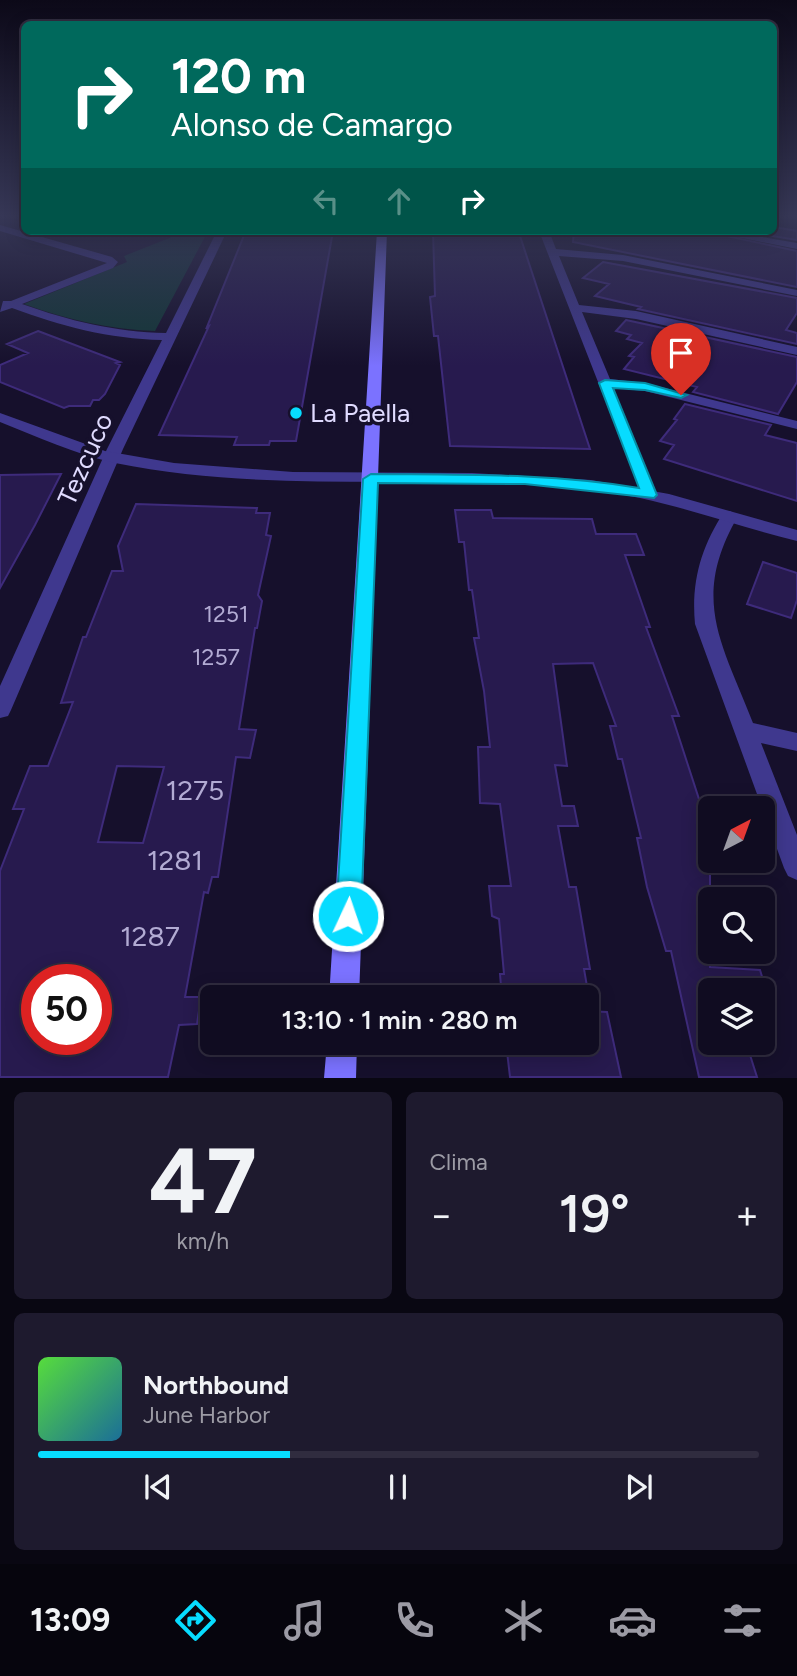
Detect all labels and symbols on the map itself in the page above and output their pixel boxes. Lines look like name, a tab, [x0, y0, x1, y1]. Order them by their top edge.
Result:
pin	[651, 323, 711, 395]
place label: La Paella	[310, 397, 410, 429]
marker: La Paella	[288, 405, 304, 421]
street label: Tezcuco	[51, 408, 119, 510]
house number: 1251	[203, 600, 249, 628]
house number: 1257	[192, 643, 240, 671]
house number: 1275	[166, 773, 224, 807]
north arrow	[698, 796, 775, 873]
house number: 1281	[147, 843, 203, 877]
position arrow	[311, 879, 385, 953]
house number: 1287	[120, 919, 180, 953]
speed limit sign: 50	[21, 964, 112, 1055]

